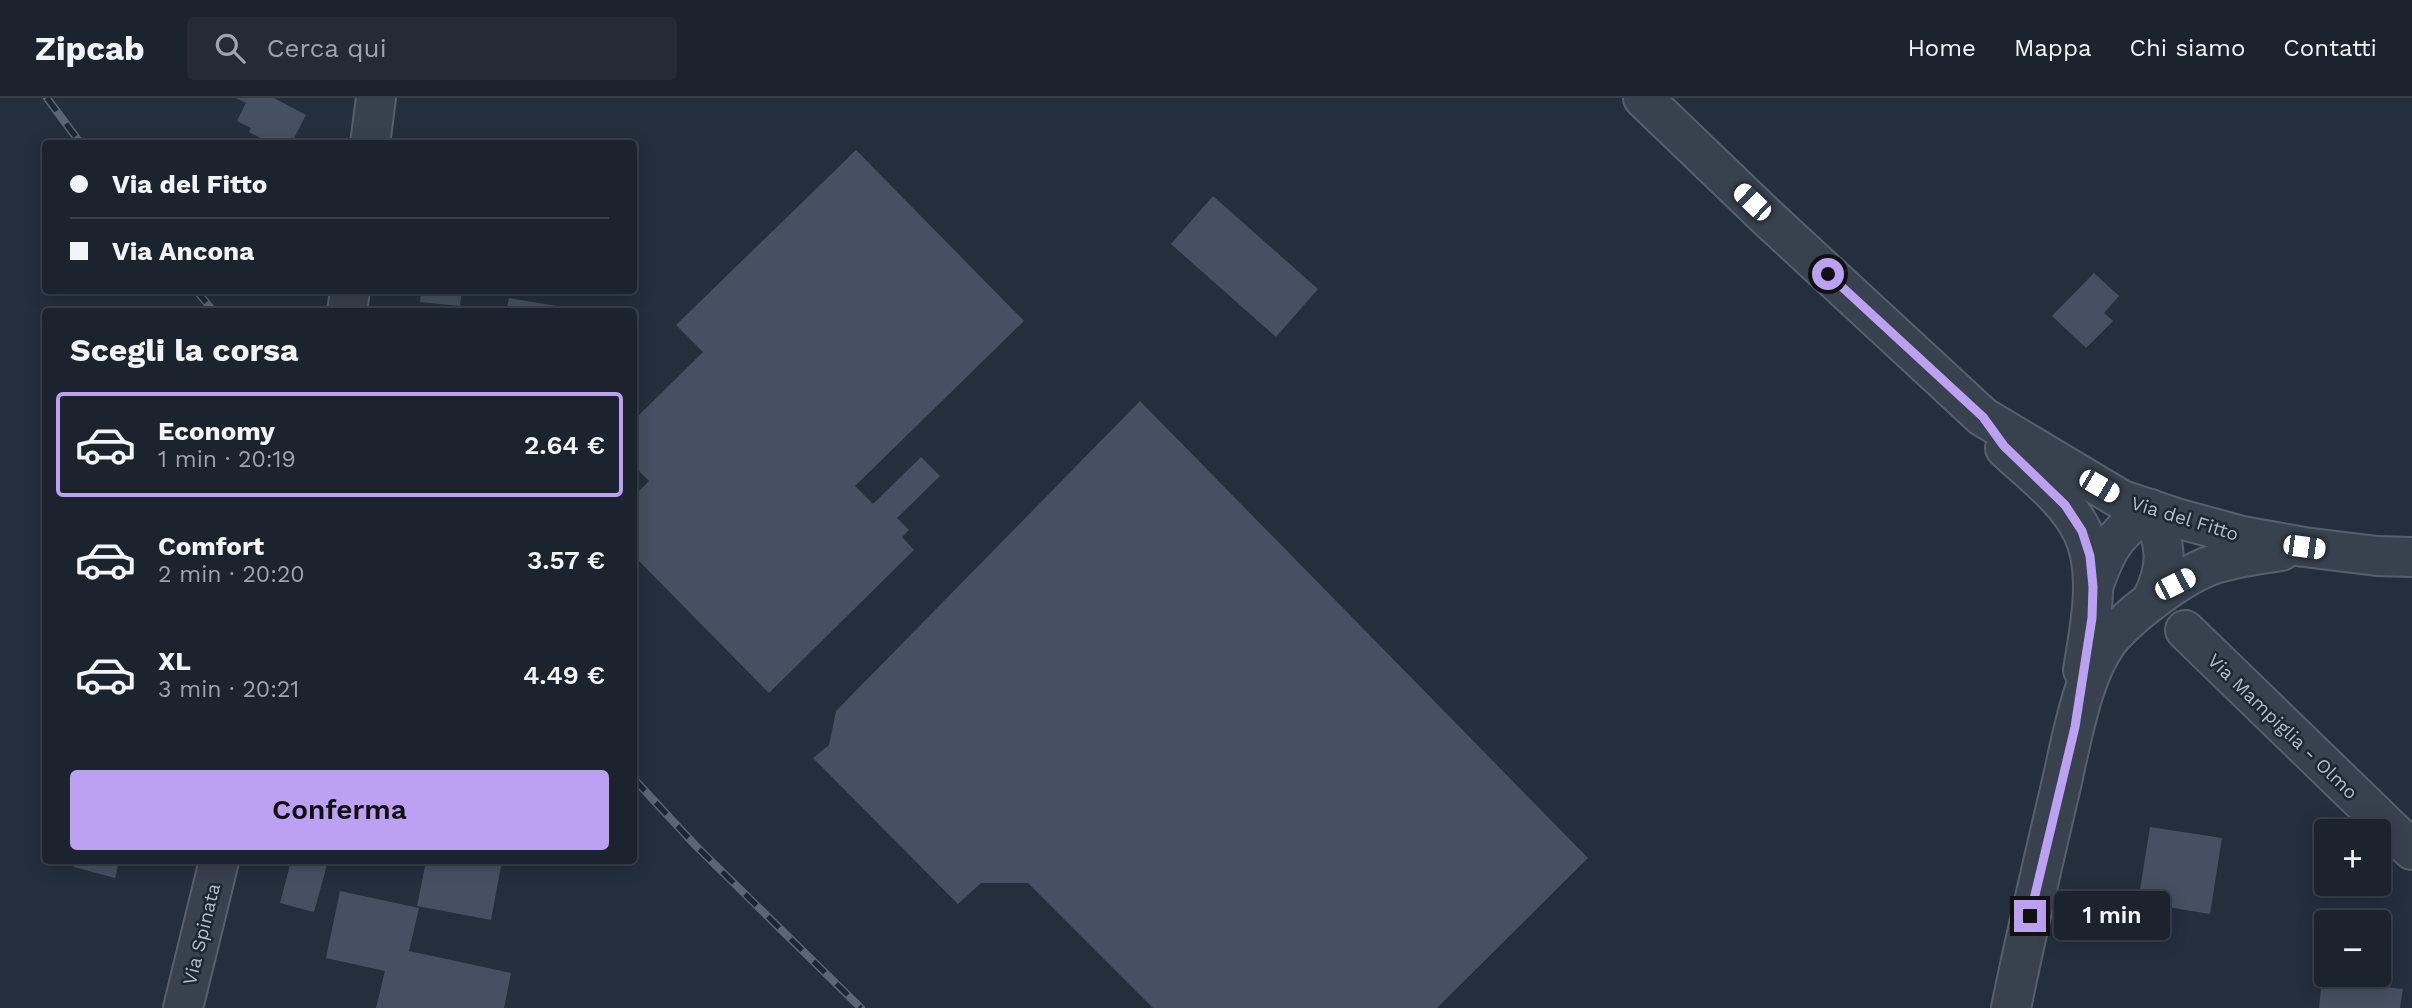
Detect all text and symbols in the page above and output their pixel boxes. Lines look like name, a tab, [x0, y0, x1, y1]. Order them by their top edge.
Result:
search box	[187, 17, 677, 80]
text: Zipcab	[35, 29, 145, 68]
icon: search	[211, 29, 249, 67]
text: Cerca qui	[267, 33, 387, 63]
text: Home	[1907, 34, 1976, 62]
text: Mappa	[2014, 34, 2092, 62]
text: Chi siamo	[2130, 34, 2245, 62]
text: Contatti	[2283, 34, 2377, 62]
text: Via del Fitto	[112, 169, 267, 199]
car	[1730, 180, 1775, 224]
text: Via Ancona	[112, 236, 254, 266]
route start	[1812, 258, 1844, 290]
text: Scegli la corsa	[70, 331, 299, 369]
icon: car	[74, 413, 137, 476]
text: Economy	[158, 416, 275, 446]
text: 2.64 €	[524, 430, 605, 460]
text: 1 min · 20:19	[158, 446, 296, 473]
car	[2076, 466, 2123, 506]
street label: Via del Fitto	[2128, 491, 2241, 546]
icon: car	[74, 528, 137, 591]
text: Comfort	[158, 531, 264, 561]
car	[2282, 534, 2327, 560]
text: 3.57 €	[527, 545, 605, 575]
text: 2 min · 20:20	[158, 561, 305, 588]
car	[2152, 565, 2199, 603]
icon: car	[74, 643, 137, 706]
text: XL	[158, 646, 191, 676]
street label: Via Mampiglia - Olmo	[2203, 649, 2362, 804]
text: 4.49 €	[523, 660, 605, 690]
text: 3 min · 20:21	[158, 676, 299, 703]
button: Conferma	[70, 770, 609, 850]
map controls	[2314, 819, 2391, 987]
button: +	[2314, 819, 2391, 896]
street label: Via Spinata	[178, 881, 225, 987]
callout: 1 min	[2054, 892, 2170, 940]
route end	[2014, 900, 2046, 932]
text: 1 min	[2082, 902, 2142, 929]
button: −	[2314, 910, 2391, 987]

